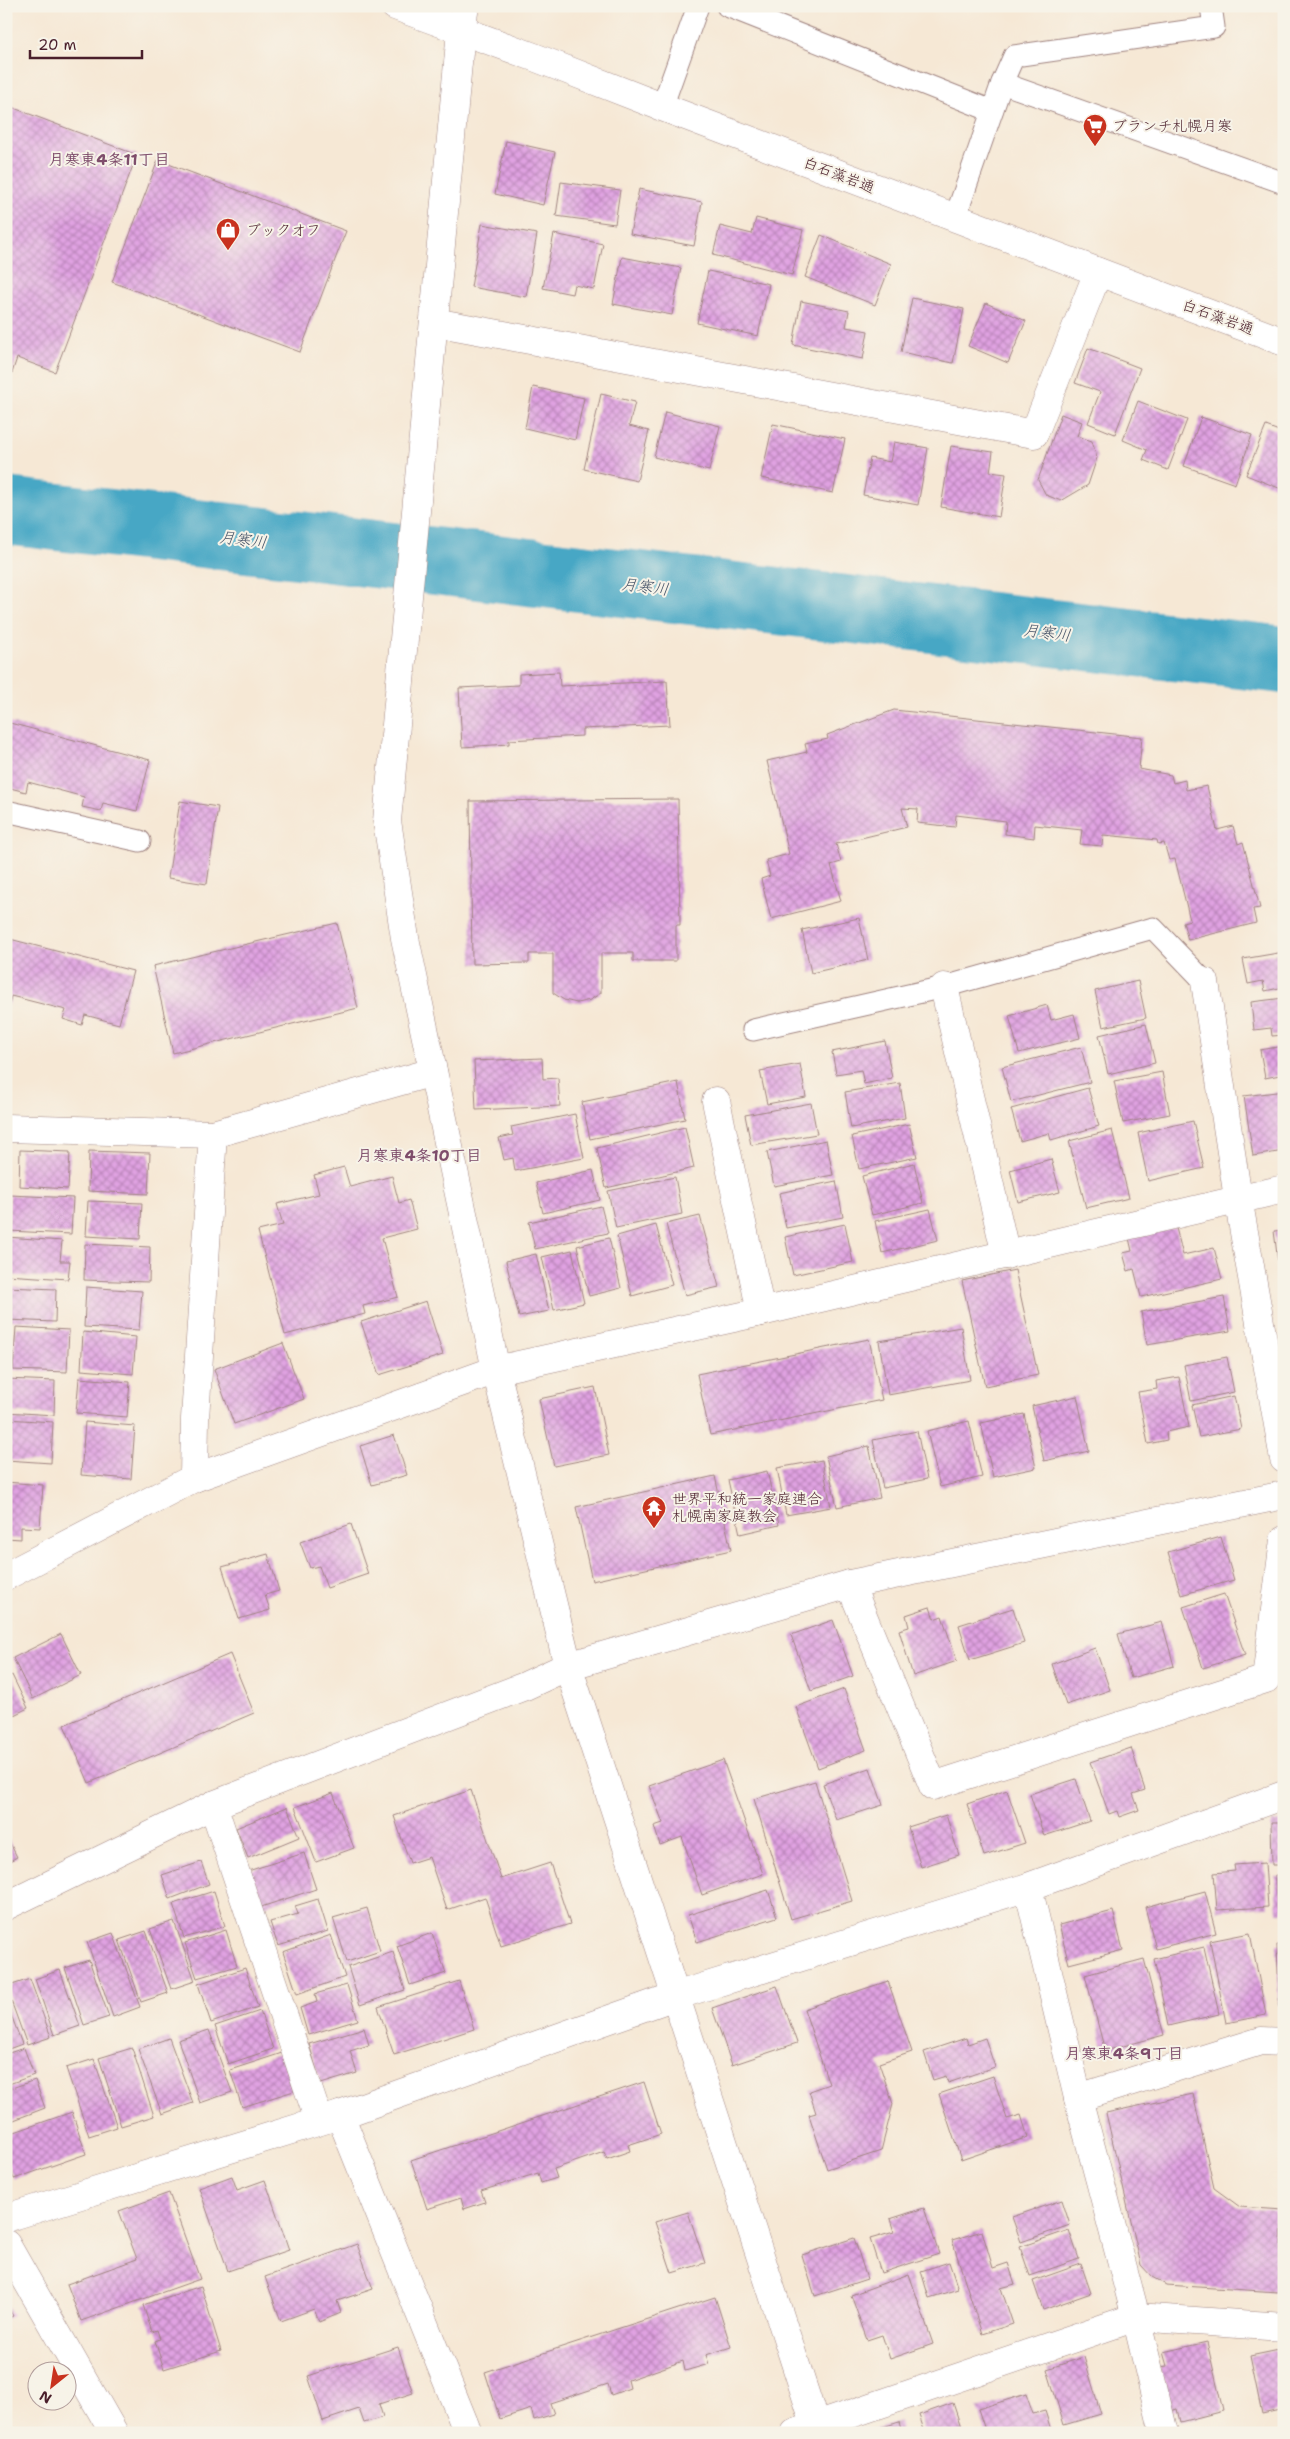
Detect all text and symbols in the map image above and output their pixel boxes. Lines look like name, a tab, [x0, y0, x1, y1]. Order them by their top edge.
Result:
scale bar	[30, 28, 142, 60]
text: 20 m	[38, 35, 77, 55]
supermarket icon: ブランチ札幌月寒	[1082, 113, 1108, 147]
place label: ブランチ札幌月寒	[1112, 116, 1232, 136]
district label: 月寒東4条11丁目	[48, 149, 170, 170]
street label: 白石藻岩通	[800, 152, 878, 198]
shop icon: ブックオフ	[215, 217, 241, 251]
place label: ブックオフ	[246, 220, 321, 240]
street label: 白石藻岩通	[1179, 295, 1257, 339]
water label: 月寒川	[218, 526, 268, 553]
water label: 月寒川	[620, 573, 670, 600]
water label: 月寒川	[1022, 619, 1072, 646]
district label: 月寒東4条10丁目	[356, 1145, 482, 1166]
place label: 世界平和統一家庭連合 札幌南家庭教会	[672, 1489, 822, 1526]
temple icon: 世界平和統一家庭連合 札幌南家庭教会	[641, 1495, 667, 1529]
district label: 月寒東4条9丁目	[1065, 2043, 1183, 2064]
north arrow	[28, 2362, 78, 2412]
text: N	[36, 2387, 55, 2408]

